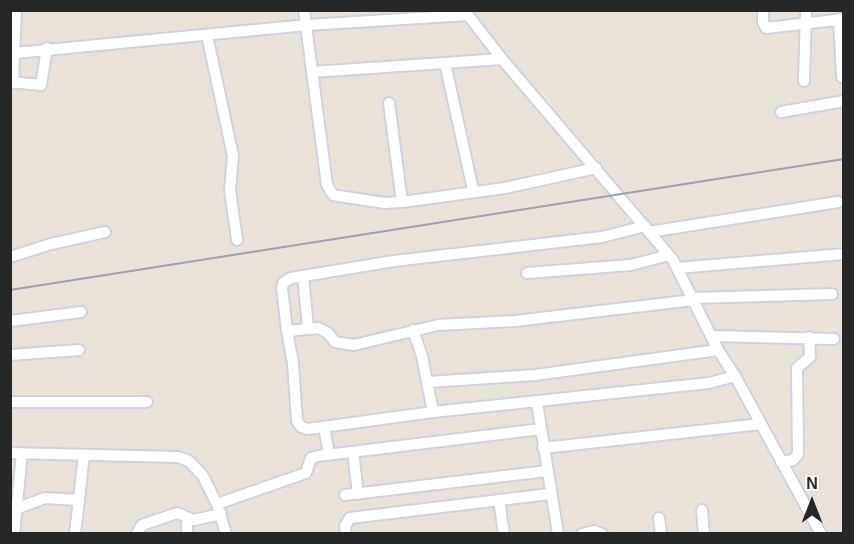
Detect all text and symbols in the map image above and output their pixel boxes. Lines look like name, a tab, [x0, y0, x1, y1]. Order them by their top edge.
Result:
north arrow	[782, 472, 842, 532]
text: N	[806, 475, 818, 492]

